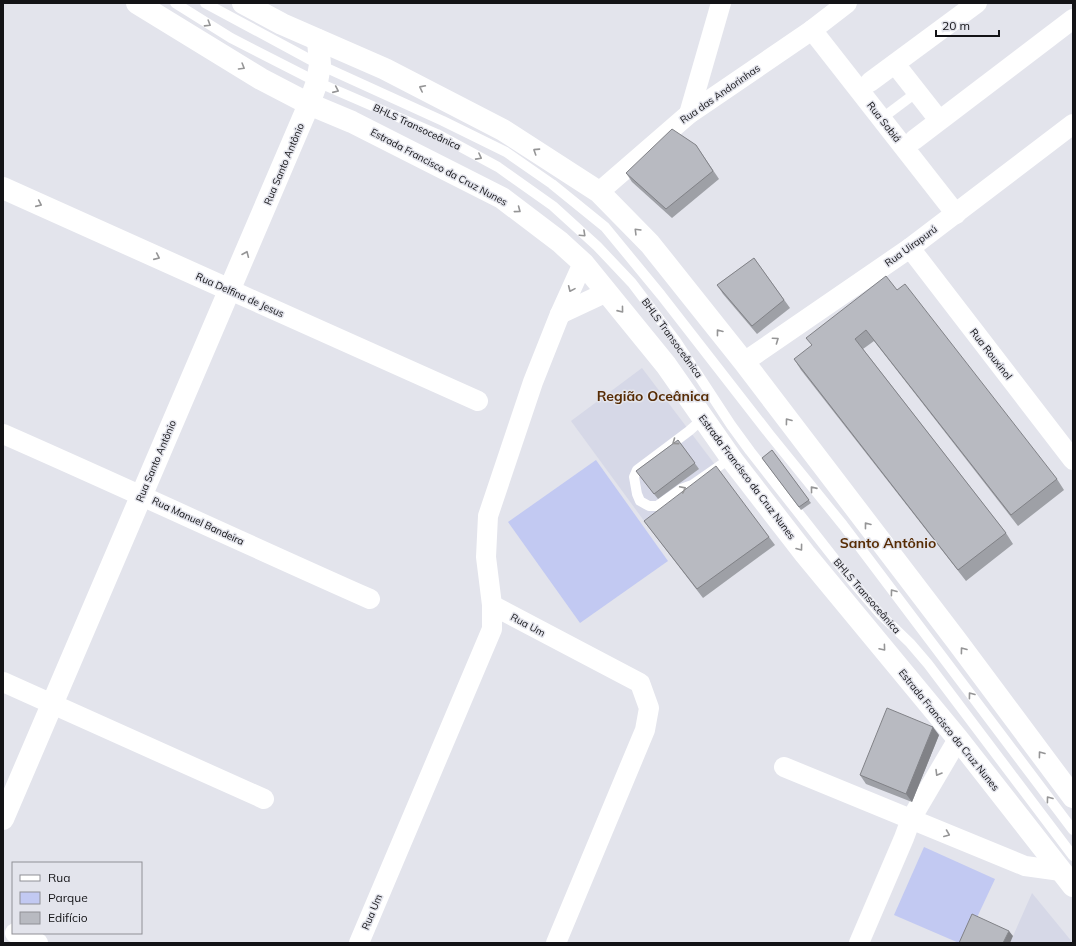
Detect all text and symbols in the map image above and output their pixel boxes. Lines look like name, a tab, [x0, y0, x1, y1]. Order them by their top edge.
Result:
scale bar	[936, 12, 999, 38]
text: 20 m	[942, 18, 970, 33]
one-way arrow	[204, 19, 211, 27]
one-way arrow	[238, 62, 245, 70]
street label: Rua das Andorinhas	[678, 62, 762, 126]
one-way arrow	[332, 85, 339, 93]
one-way arrow	[419, 85, 426, 93]
street label: Rua Sabiá	[864, 99, 904, 145]
street label: BHLS Transoceânica	[371, 101, 463, 153]
street label: Rua Santo Antônio	[261, 121, 307, 207]
street label: Estrada Francisco da Cruz Nunes	[368, 125, 510, 209]
one-way arrow	[533, 148, 540, 156]
one-way arrow	[475, 152, 483, 159]
one-way arrow	[34, 199, 42, 207]
one-way arrow	[514, 206, 521, 213]
street label: Rua Uirapurú	[882, 223, 940, 269]
one-way arrow	[634, 228, 642, 236]
one-way arrow	[578, 229, 586, 237]
one-way arrow	[241, 251, 249, 258]
one-way arrow	[154, 253, 161, 261]
street label: Rua Delfina de Jesus	[194, 270, 286, 320]
one-way arrow	[568, 284, 576, 292]
street label: BHLS Transoceânica	[639, 296, 705, 380]
one-way arrow	[617, 305, 624, 312]
street label: Rua Rouxinol	[967, 326, 1015, 382]
one-way arrow	[717, 329, 724, 336]
one-way arrow	[772, 337, 779, 345]
district label: Região Oceânica	[597, 387, 709, 405]
street label: Estrada Francisco da Cruz Nunes	[696, 412, 798, 542]
street label: Rua Santo Antônio	[133, 418, 179, 504]
one-way arrow	[786, 419, 793, 426]
one-way arrow	[673, 437, 680, 444]
one-way arrow	[679, 486, 687, 494]
one-way arrow	[811, 486, 818, 493]
street label: Rua Manuel Bandeira	[150, 494, 246, 548]
one-way arrow	[865, 522, 872, 529]
district label: Santo Antônio	[840, 534, 936, 552]
one-way arrow	[795, 543, 802, 550]
street label: BHLS Transoceânica	[831, 556, 903, 636]
one-way arrow	[890, 589, 897, 596]
street label: Rua Um	[508, 610, 548, 640]
one-way arrow	[878, 644, 885, 651]
one-way arrow	[961, 647, 968, 654]
street label: Estrada Francisco da Cruz Nunes	[896, 666, 1002, 794]
one-way arrow	[969, 693, 976, 700]
one-way arrow	[1039, 752, 1046, 759]
one-way arrow	[936, 769, 943, 776]
one-way arrow	[1047, 797, 1054, 804]
one-way arrow	[943, 829, 950, 837]
legend	[12, 862, 142, 934]
text: Rua	[48, 870, 70, 885]
text: Parque	[48, 890, 88, 905]
street label: Rua Um	[359, 892, 385, 932]
text: Edifício	[48, 910, 88, 925]

